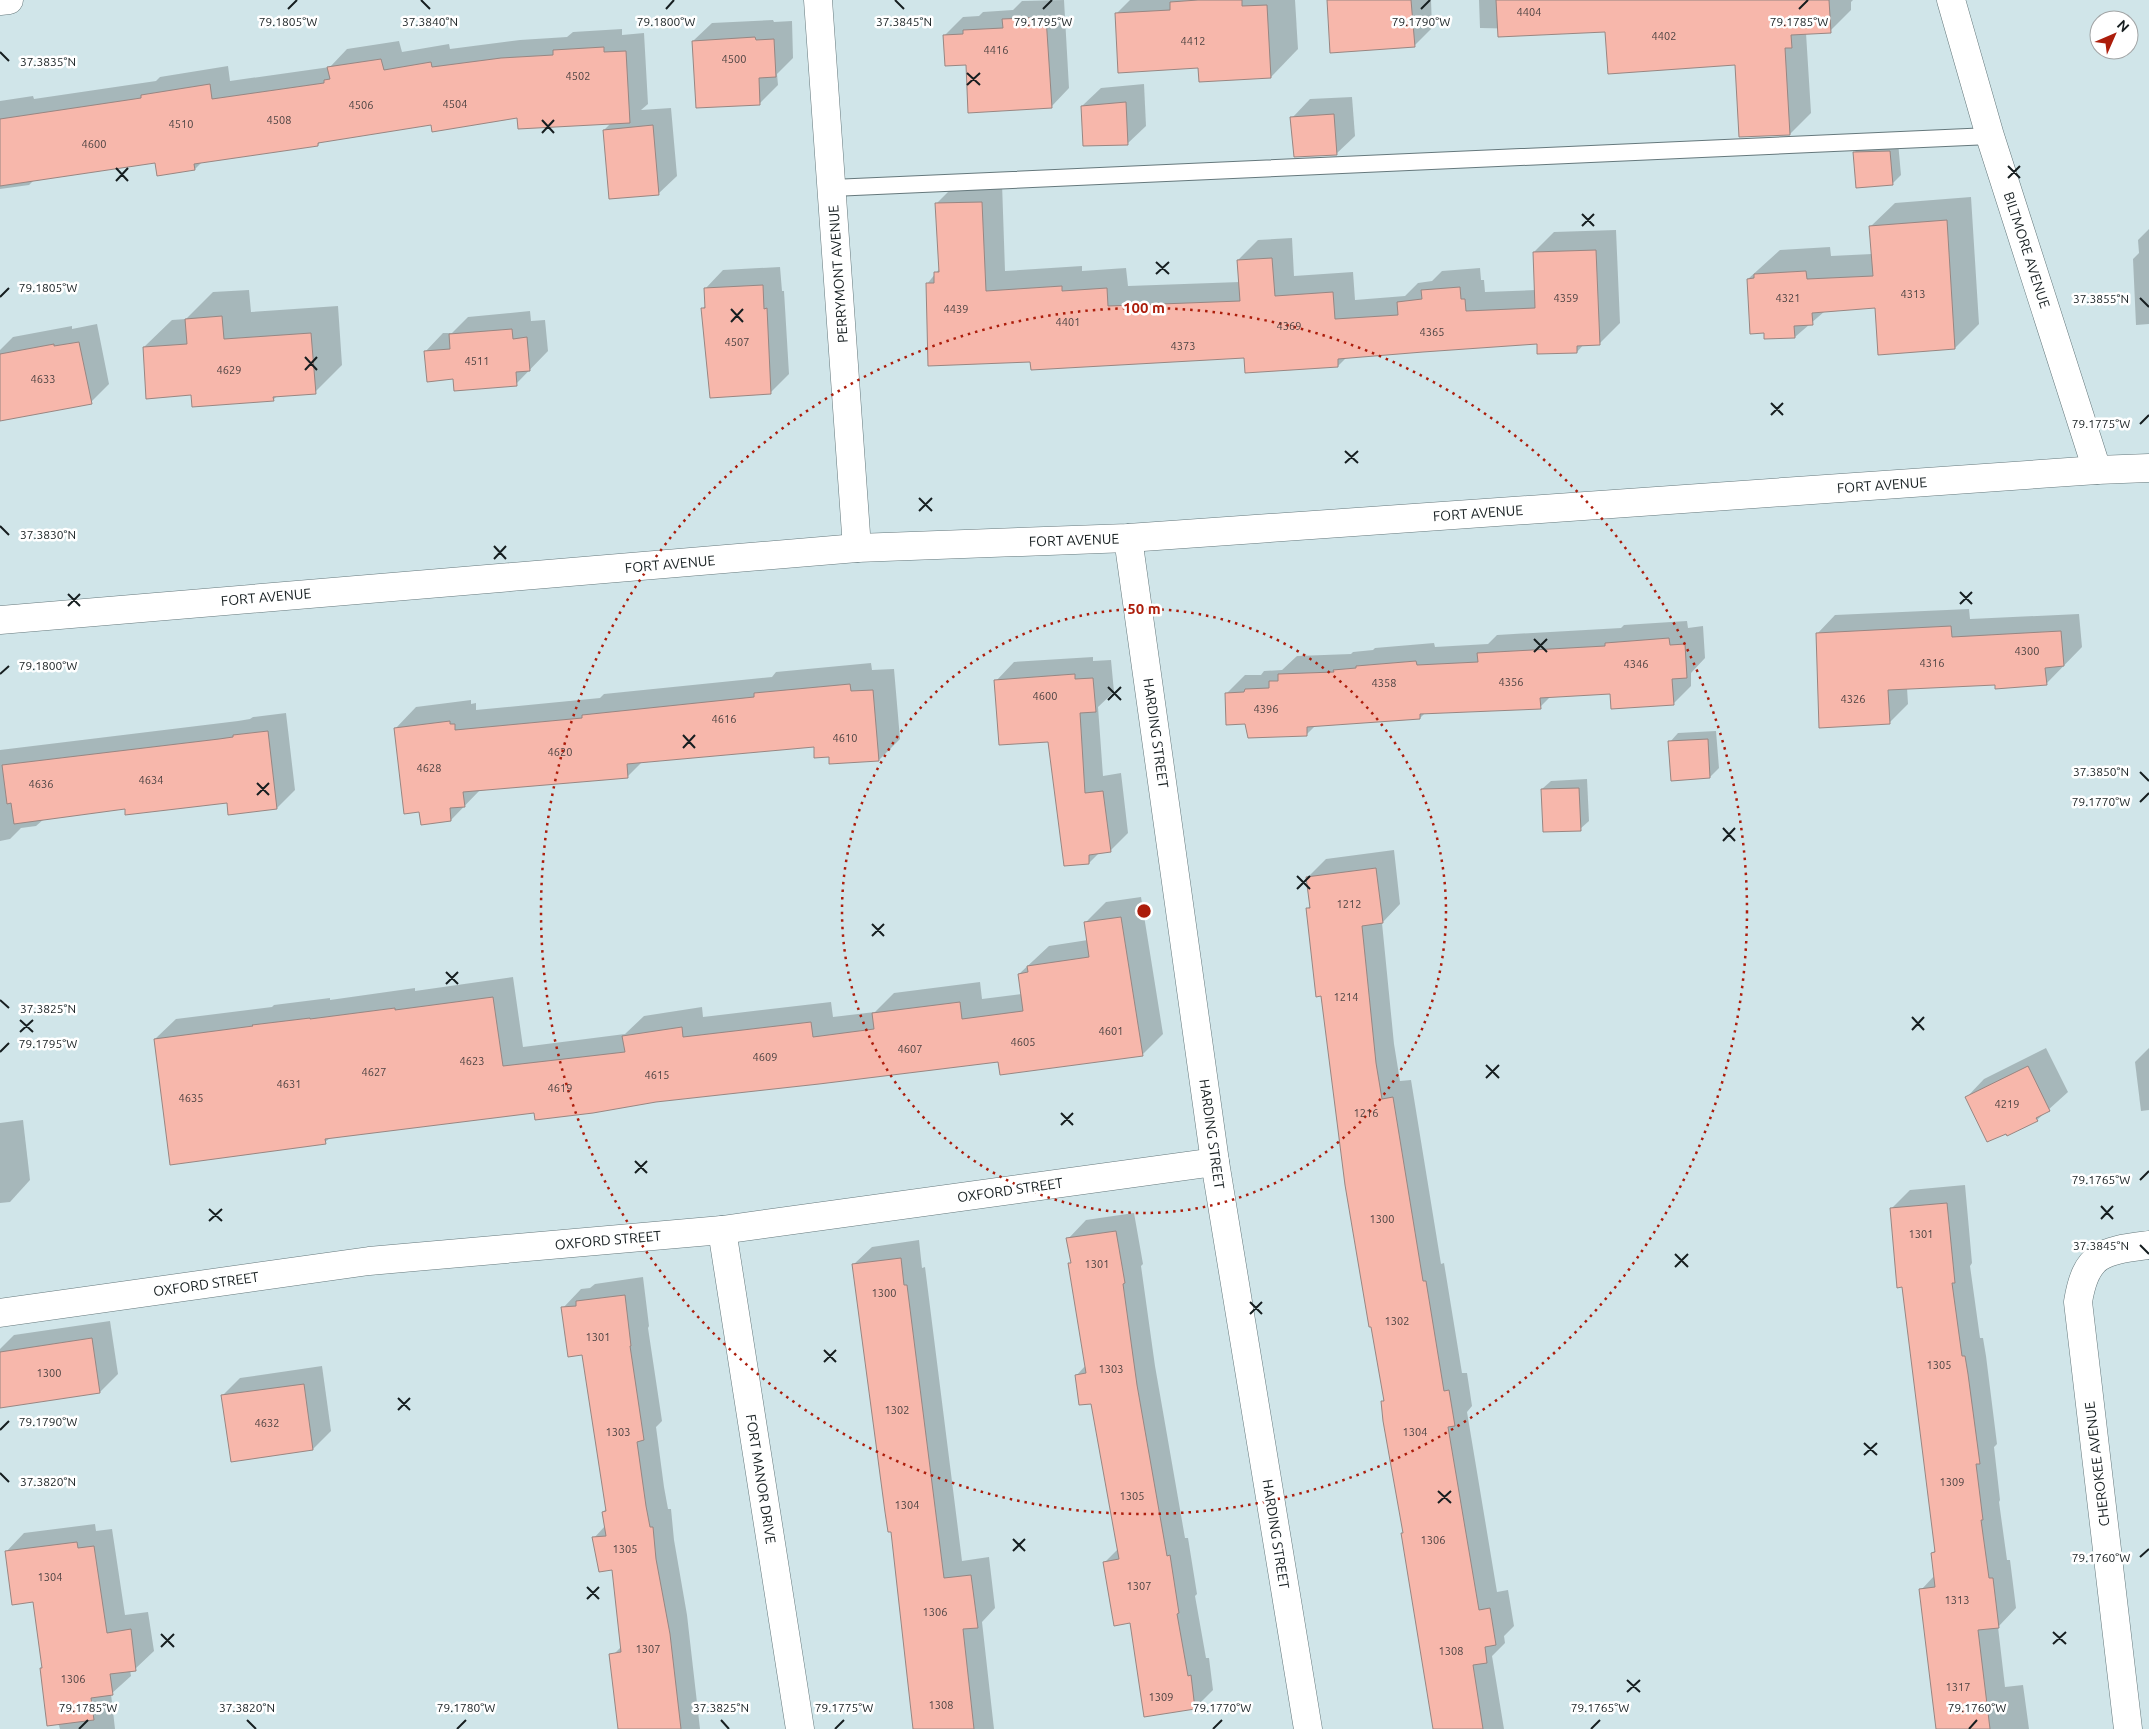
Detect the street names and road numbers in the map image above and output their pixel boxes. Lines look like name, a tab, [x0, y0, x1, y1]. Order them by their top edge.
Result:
street label: BILTMORE AVENUE	[2001, 190, 2053, 310]
street label: PERRYMONT AVENUE	[825, 204, 851, 343]
street label: FORT AVENUE	[1836, 474, 1928, 496]
street label: FORT AVENUE	[1432, 502, 1524, 524]
street label: FORT AVENUE	[1029, 530, 1120, 550]
street label: FORT AVENUE	[624, 552, 716, 576]
street label: FORT AVENUE	[220, 585, 312, 609]
street label: HARDING STREET	[1140, 677, 1172, 789]
street label: HARDING STREET	[1196, 1078, 1228, 1190]
street label: OXFORD STREET	[956, 1175, 1064, 1205]
street label: OXFORD STREET	[554, 1227, 662, 1253]
street label: OXFORD STREET	[152, 1269, 260, 1299]
street label: CHEROKEE AVENUE	[2081, 1400, 2113, 1527]
street label: FORT MANOR DRIVE	[743, 1413, 779, 1545]
street label: HARDING STREET	[1259, 1478, 1293, 1590]

